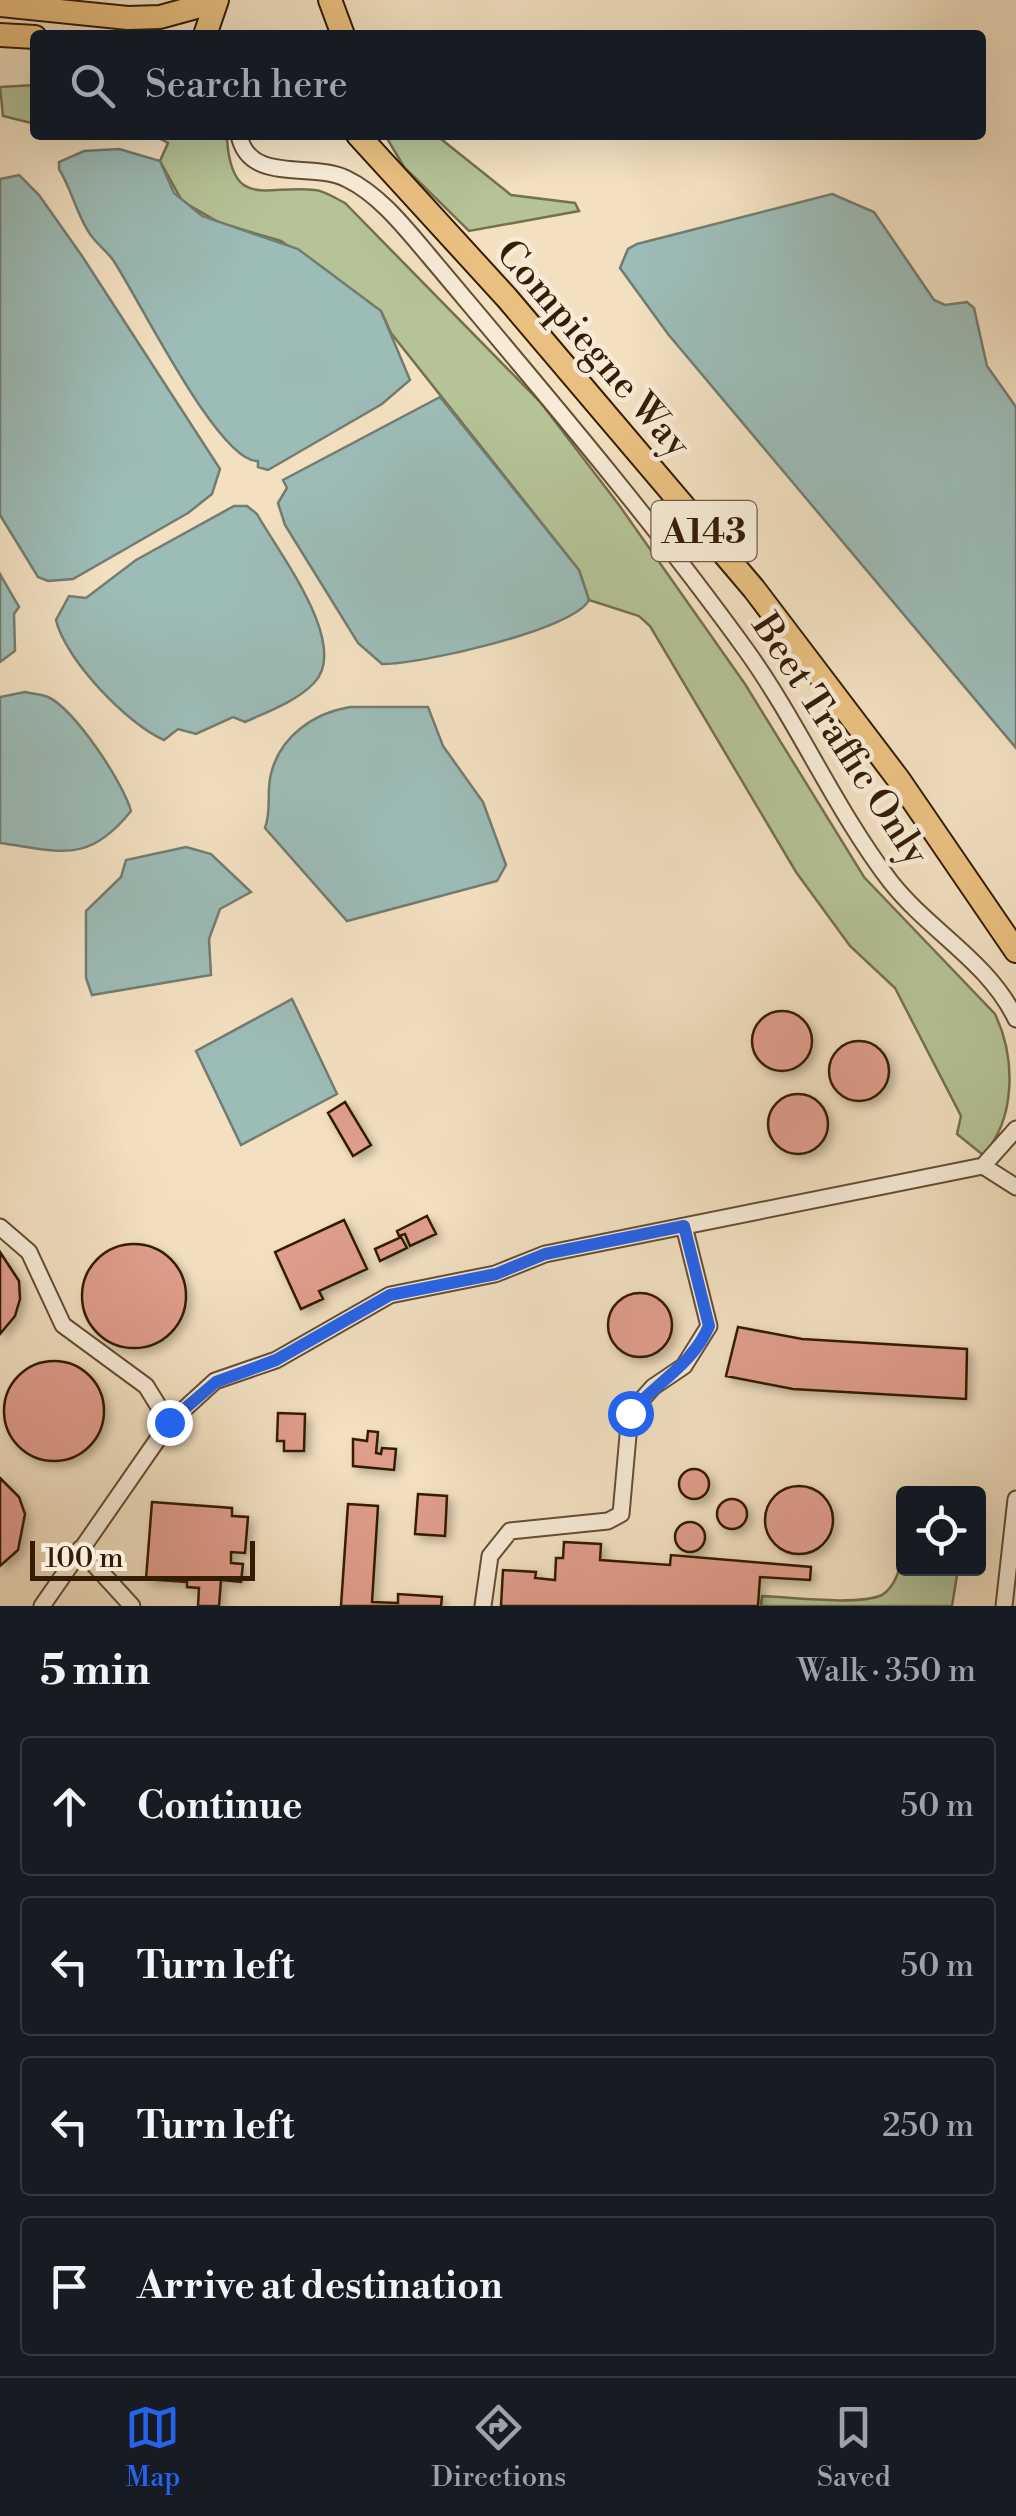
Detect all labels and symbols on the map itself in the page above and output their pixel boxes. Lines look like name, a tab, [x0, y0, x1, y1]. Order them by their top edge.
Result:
street label: Compiegne Way	[486, 231, 701, 468]
road number: A143	[652, 501, 756, 561]
street label: Beet Traffic Only	[740, 604, 939, 875]
route start	[608, 1391, 654, 1437]
route end	[147, 1400, 193, 1446]
scale bar	[30, 1536, 255, 1580]

